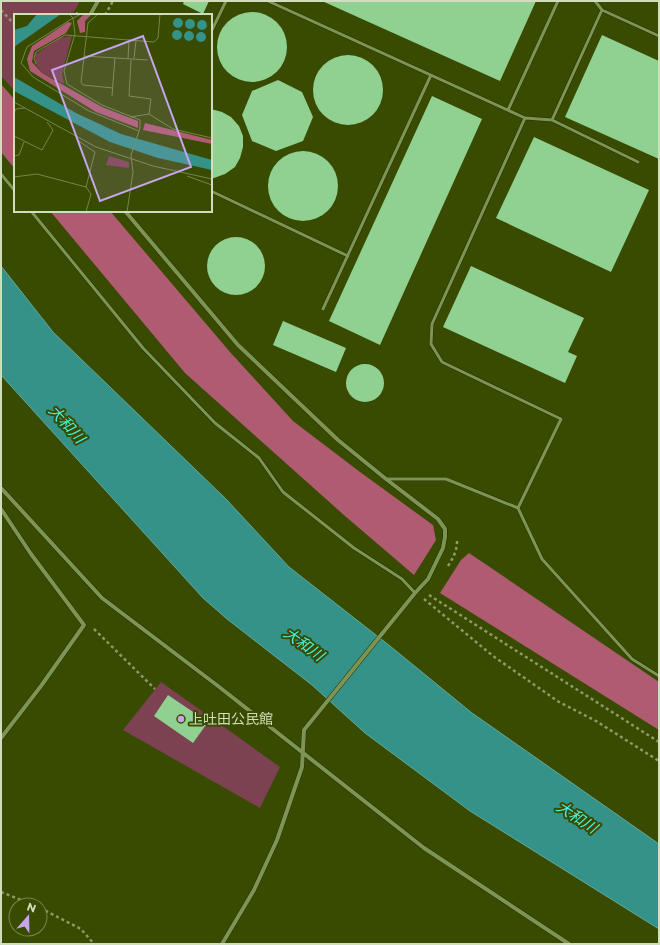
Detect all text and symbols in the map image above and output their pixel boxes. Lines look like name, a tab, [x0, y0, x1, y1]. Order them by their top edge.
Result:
inset map	[14, 14, 212, 212]
water label: 大和川	[45, 401, 90, 449]
water label: 大和川	[280, 623, 329, 666]
place label: 上吐田公民館	[189, 710, 273, 728]
marker: 上吐田公民館	[176, 714, 186, 724]
water label: 大和川	[553, 797, 603, 838]
north arrow	[8, 897, 48, 937]
text: N	[25, 900, 38, 916]

